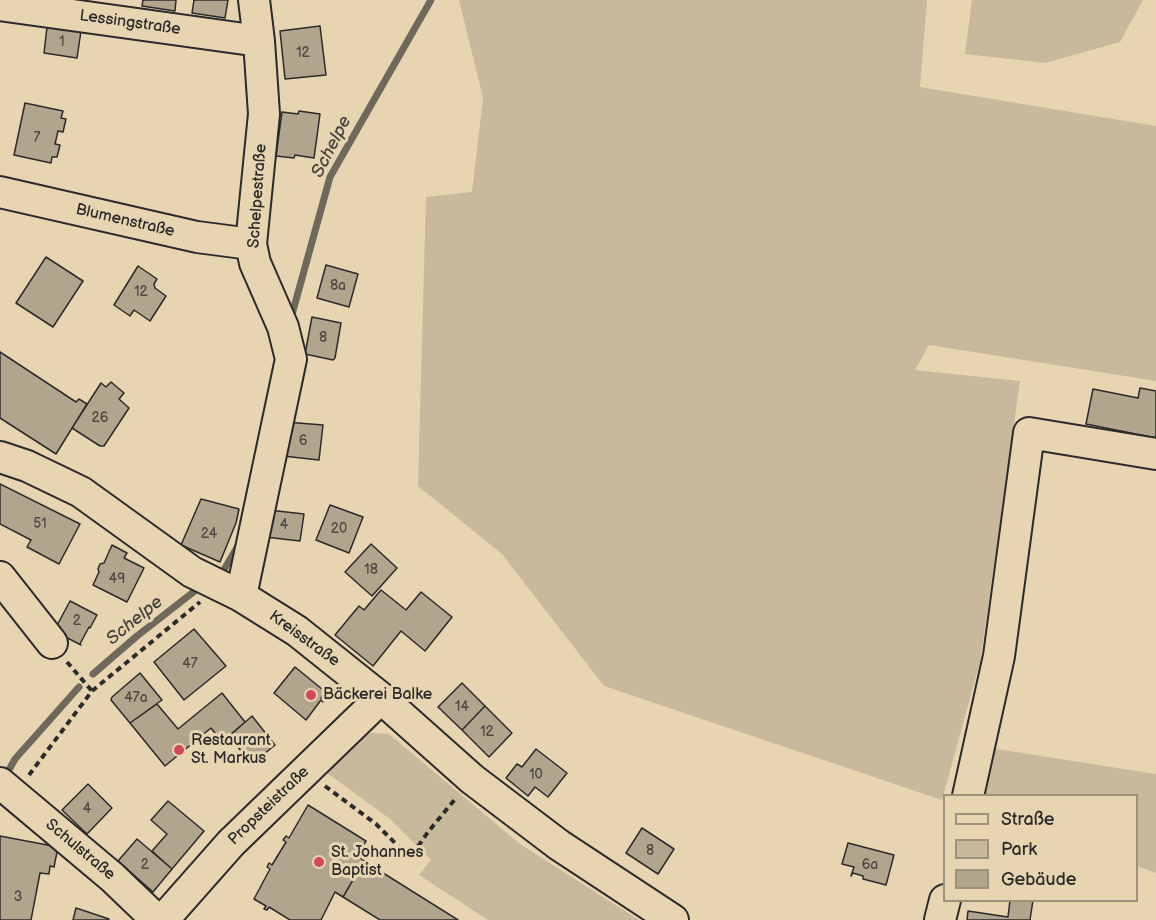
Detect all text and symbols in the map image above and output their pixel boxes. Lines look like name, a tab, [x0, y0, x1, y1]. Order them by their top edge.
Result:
street label: Lessingstraße	[78, 6, 182, 40]
house number: 1	[59, 34, 65, 50]
house number: 12	[296, 45, 310, 61]
water label: Schelpe	[307, 112, 357, 182]
house number: 7	[34, 130, 40, 146]
street label: Schelpestraße	[245, 143, 271, 249]
street label: Blumenstraße	[74, 200, 176, 242]
house number: 8a	[330, 278, 346, 294]
house number: 12	[134, 284, 148, 300]
house number: 8	[319, 330, 327, 346]
house number: 26	[92, 410, 108, 426]
house number: 6	[299, 433, 307, 449]
house number: 51	[33, 516, 47, 532]
house number: 4	[280, 517, 288, 533]
house number: 20	[331, 521, 347, 537]
house number: 24	[201, 526, 217, 542]
house number: 18	[364, 562, 378, 578]
house number: 49	[109, 571, 125, 587]
water label: Schelpe	[102, 592, 168, 650]
street label: Kreisstraße	[265, 607, 343, 671]
house number: 2	[73, 613, 81, 629]
house number: 47	[182, 656, 198, 672]
place label: Bäckerei Balke	[323, 685, 432, 705]
marker: Bäckerei Balke	[304, 688, 318, 702]
house number: 47a	[124, 690, 148, 706]
house number: 14	[455, 699, 469, 715]
house number: 12	[480, 724, 494, 740]
place label: Restaurant St. Markus	[191, 731, 271, 769]
marker: Restaurant St. Markus	[172, 743, 186, 757]
street label: Propsteistraße	[224, 763, 314, 849]
house number: 10	[529, 767, 543, 783]
legend	[943, 794, 1138, 902]
house number: 4	[83, 801, 91, 817]
text: Straße	[1001, 809, 1054, 830]
street label: Schulstraße	[41, 815, 119, 885]
text: Park	[1001, 839, 1037, 860]
place label: St. Johannes Baptist	[331, 843, 424, 881]
house number: 8	[646, 843, 654, 859]
marker: St. Johannes Baptist	[312, 855, 326, 869]
house number: 2	[141, 857, 149, 873]
house number: 6a	[862, 857, 878, 873]
text: Gebäude	[1001, 869, 1077, 890]
house number: 3	[14, 889, 22, 905]

